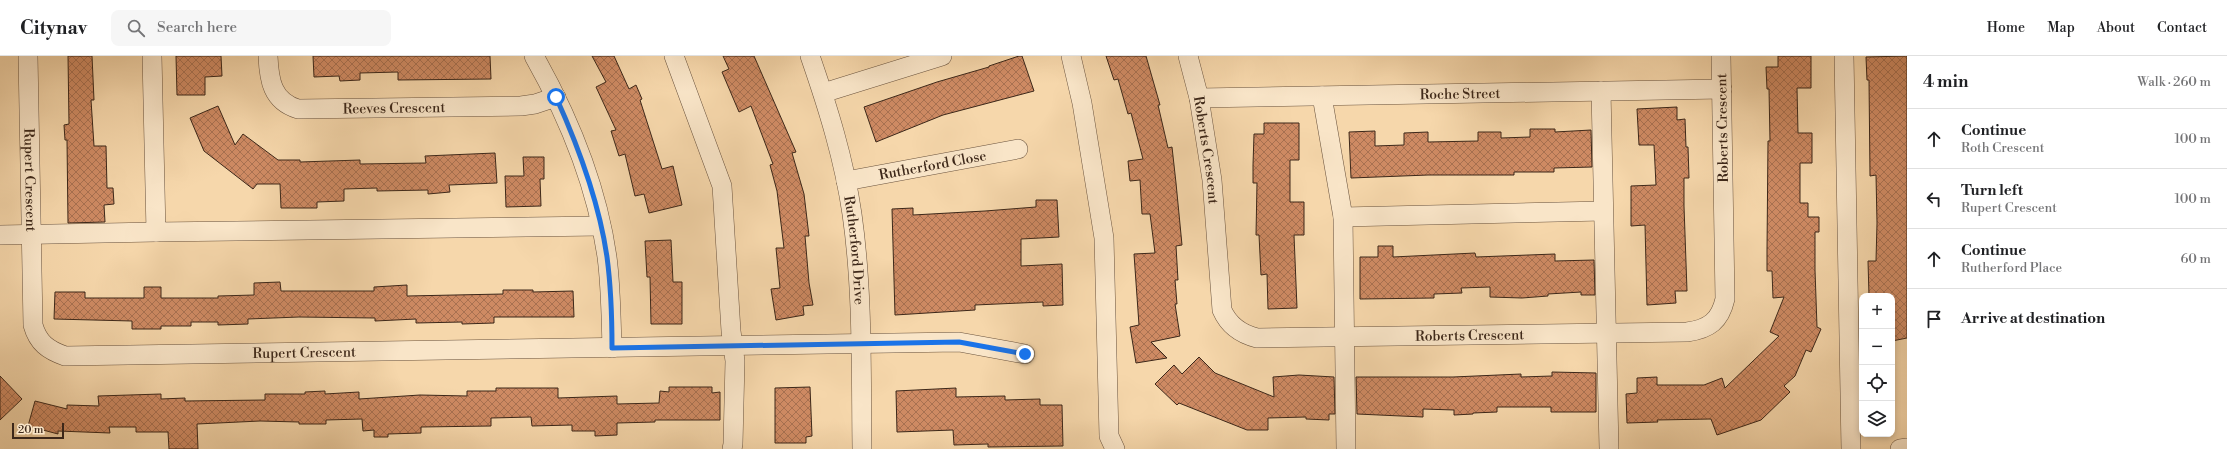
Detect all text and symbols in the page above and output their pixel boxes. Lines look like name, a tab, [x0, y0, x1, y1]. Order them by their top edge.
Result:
search box	[111, 10, 391, 46]
text: Citynav	[20, 16, 87, 40]
icon: search	[125, 17, 147, 39]
text: Search here	[157, 18, 237, 37]
text: Home	[1987, 19, 2025, 37]
text: Map	[2047, 19, 2075, 37]
text: About	[2097, 19, 2135, 37]
text: Contact	[2157, 19, 2207, 37]
text: 4 min	[1923, 71, 1968, 93]
street label: Roberts Crescent	[1713, 73, 1733, 183]
text: Walk · 260 m	[2137, 74, 2211, 90]
street label: Roche Street	[1419, 85, 1501, 104]
route start	[547, 88, 565, 106]
street label: Roberts Crescent	[1189, 95, 1222, 205]
street label: Reeves Crescent	[342, 99, 446, 118]
text: Continue	[1961, 121, 2026, 140]
street label: Rupert Crescent	[19, 128, 39, 232]
icon: ahead	[1923, 128, 1945, 150]
text: 100 m	[2175, 131, 2211, 147]
text: Roth Crescent	[1961, 140, 2044, 156]
street label: Rutherford Close	[877, 147, 988, 185]
text: Turn left	[1961, 181, 2023, 200]
icon: left	[1923, 188, 1945, 210]
text: 100 m	[2175, 191, 2211, 207]
street label: Rutherford Drive	[839, 194, 868, 305]
text: Rupert Crescent	[1961, 200, 2057, 216]
text: Continue	[1961, 241, 2026, 260]
icon: ahead	[1923, 248, 1945, 270]
text: 60 m	[2180, 251, 2211, 267]
text: Rutherford Place	[1961, 260, 2062, 276]
map controls	[1859, 293, 1895, 437]
button: +	[1859, 293, 1895, 329]
icon: arrive	[1923, 308, 1945, 330]
text: Arrive at destination	[1961, 309, 2105, 328]
street label: Roberts Crescent	[1415, 326, 1524, 346]
button: −	[1859, 329, 1895, 365]
street label: Rupert Crescent	[252, 343, 356, 363]
route end	[1016, 345, 1034, 363]
button: locate	[1859, 365, 1895, 401]
button: layers	[1859, 401, 1895, 437]
scale bar	[12, 421, 64, 440]
text: 20 m	[18, 423, 43, 437]

